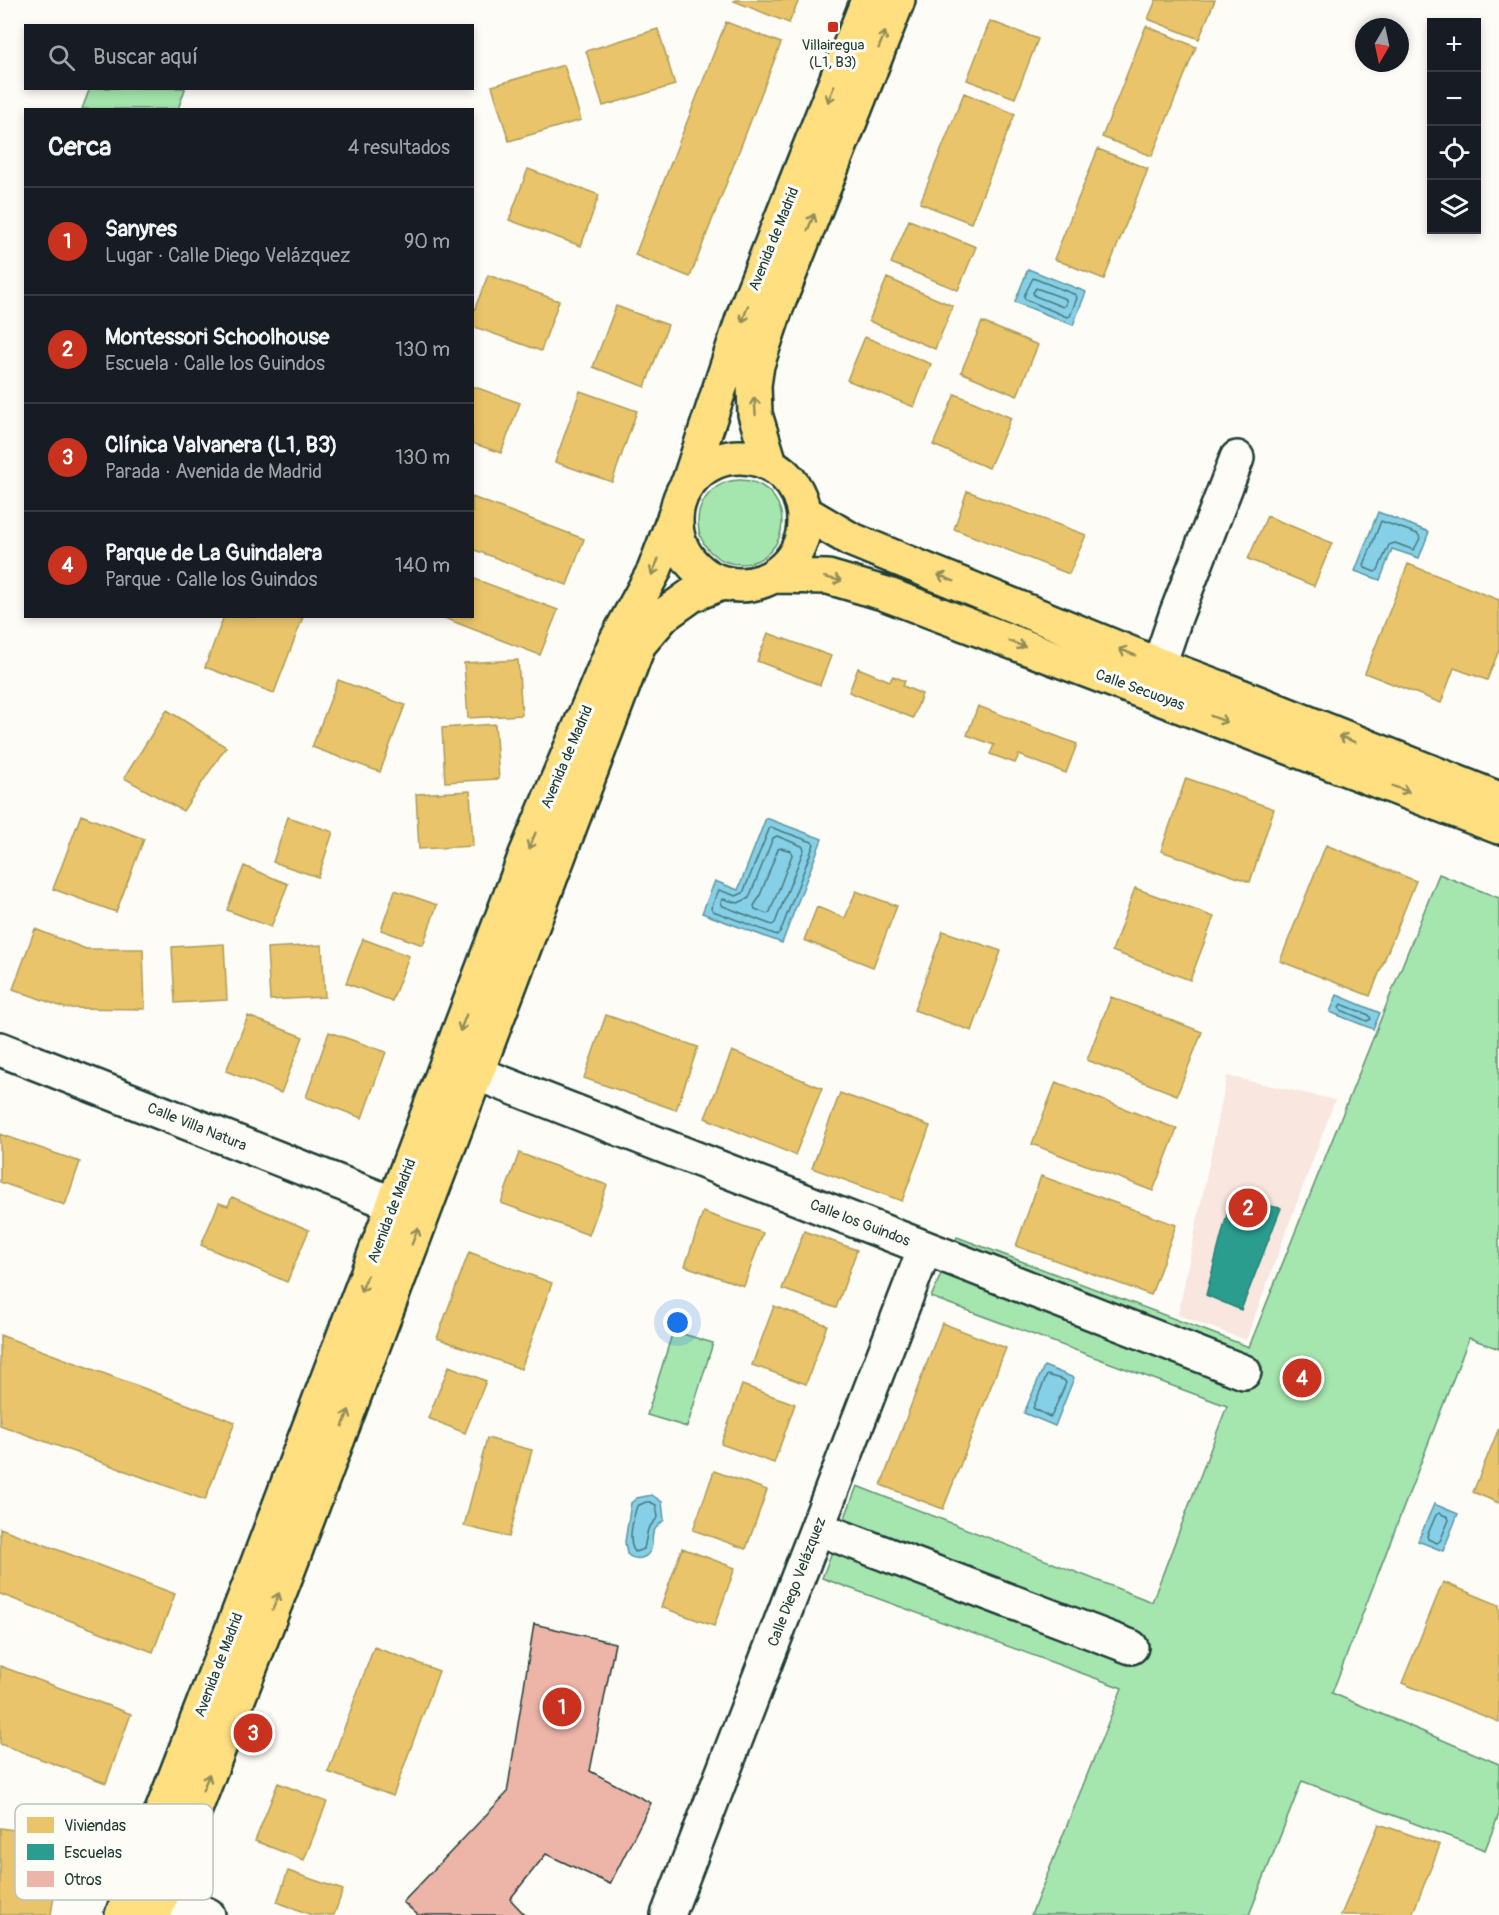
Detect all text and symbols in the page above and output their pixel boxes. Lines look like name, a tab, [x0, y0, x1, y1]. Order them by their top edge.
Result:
north arrow	[1355, 18, 1409, 72]
map controls	[1427, 18, 1481, 234]
button: +	[1427, 18, 1481, 72]
marker: Villairegua (L1, B3)	[826, 20, 840, 34]
search box	[24, 24, 474, 90]
one-way arrow	[878, 31, 889, 50]
place label: Villairegua (L1, B3)	[802, 36, 864, 72]
icon: search	[45, 41, 78, 74]
text: Buscar aquí	[93, 43, 198, 71]
button: −	[1427, 72, 1481, 126]
one-way arrow	[825, 84, 836, 102]
button: locate	[1427, 126, 1481, 180]
text: Cerca	[48, 131, 111, 163]
text: 4 resultados	[348, 135, 450, 160]
button: layers	[1427, 180, 1481, 234]
street label: Avenida de Madrid	[745, 184, 803, 294]
one-way arrow	[806, 213, 817, 231]
text: Sanyres	[105, 215, 177, 243]
text: 1	[64, 229, 71, 254]
text: 90 m	[404, 229, 450, 254]
text: Lugar · Calle Diego Velázquez	[105, 243, 351, 268]
one-way arrow	[738, 304, 749, 323]
text: Montessori Schoolhouse	[105, 323, 329, 351]
text: 2	[62, 337, 73, 362]
text: 130 m	[395, 337, 450, 362]
text: Escuela · Calle los Guindos	[105, 351, 325, 376]
one-way arrow	[749, 397, 760, 417]
text: Clínica Valvanera (L1, B3)	[105, 431, 338, 459]
text: 3	[62, 445, 73, 470]
text: 130 m	[395, 445, 450, 470]
text: Parada · Avenida de Madrid	[105, 459, 322, 484]
text: Parque de La Guindalera	[105, 539, 322, 567]
text: 4	[62, 553, 73, 578]
text: 140 m	[395, 553, 450, 578]
one-way arrow	[649, 557, 660, 576]
text: Parque · Calle los Guindos	[105, 567, 317, 592]
one-way arrow	[937, 572, 956, 583]
one-way arrow	[823, 574, 842, 585]
one-way arrow	[1007, 639, 1025, 650]
one-way arrow	[1118, 646, 1136, 657]
street label: Calle Secuoyas	[1093, 665, 1187, 715]
street label: Avenida de Madrid	[537, 703, 597, 811]
one-way arrow	[1209, 715, 1228, 726]
one-way arrow	[1339, 732, 1357, 743]
one-way arrow	[1391, 784, 1410, 795]
one-way arrow	[526, 831, 537, 849]
one-way arrow	[457, 1013, 468, 1032]
street label: Calle Villa Natura	[144, 1098, 250, 1156]
street label: Avenida de Madrid	[363, 1156, 421, 1266]
pin: 2	[1228, 1186, 1268, 1230]
street label: Calle los Guindos	[807, 1195, 913, 1251]
one-way arrow	[410, 1227, 421, 1246]
one-way arrow	[358, 1274, 369, 1293]
your location	[663, 1308, 692, 1337]
pin: 4	[1282, 1356, 1322, 1400]
one-way arrow	[341, 1409, 352, 1428]
street label: Calle Diego Velázquez	[764, 1515, 830, 1649]
one-way arrow	[272, 1592, 283, 1610]
street label: Avenida de Madrid	[190, 1610, 248, 1720]
pin: 1	[542, 1684, 582, 1730]
pin: 3	[234, 1710, 272, 1756]
one-way arrow	[201, 1773, 212, 1792]
legend	[15, 1804, 213, 1900]
text: Viviendas	[64, 1816, 126, 1836]
text: Escuelas	[64, 1843, 122, 1863]
text: Otros	[64, 1870, 102, 1890]

